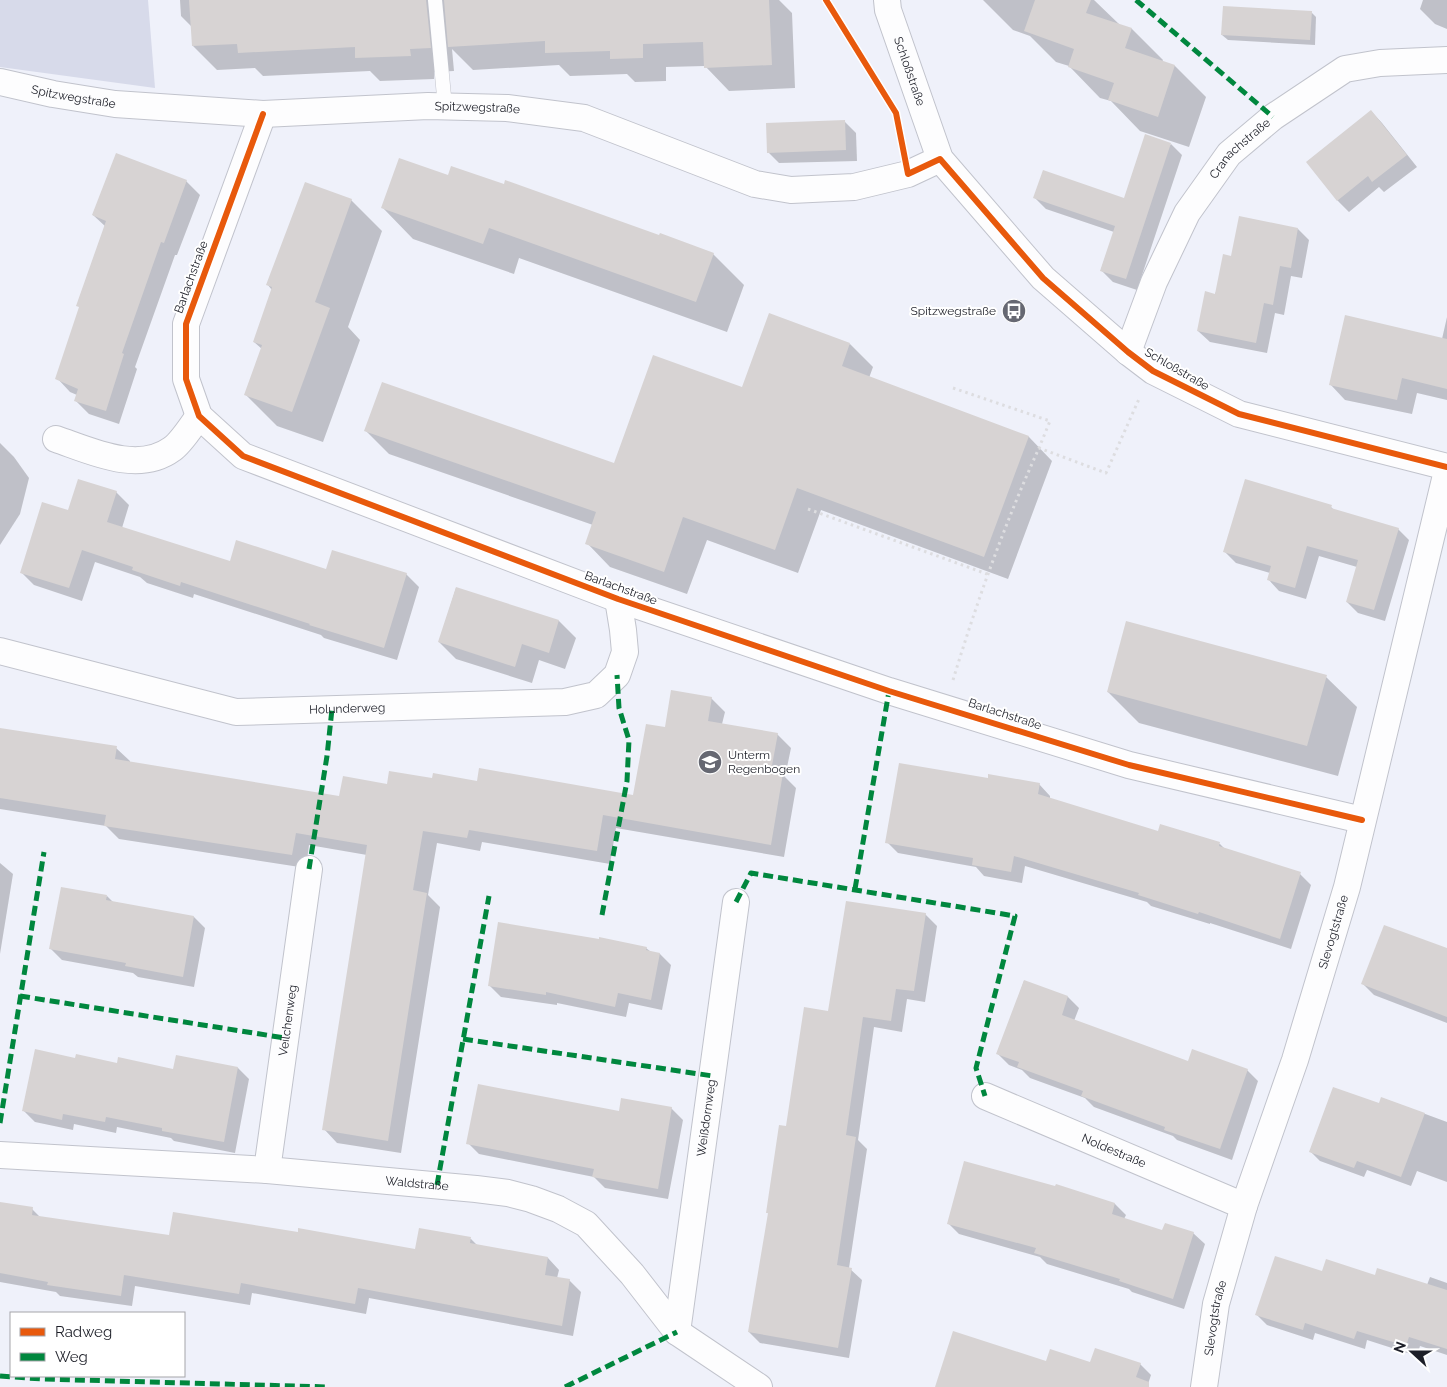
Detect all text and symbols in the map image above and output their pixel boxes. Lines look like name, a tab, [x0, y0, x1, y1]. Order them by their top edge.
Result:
street label: Schloßstraße	[891, 35, 928, 108]
street label: Spitzwegstraße	[30, 82, 117, 111]
street label: Spitzwegstraße	[434, 99, 521, 117]
street label: Cranachstraße	[1207, 115, 1273, 181]
street label: Barlachstraße	[171, 239, 211, 315]
bus stop icon: Spitzwegstraße	[1001, 298, 1027, 324]
place label: Spitzwegstraße	[911, 304, 996, 318]
street label: Schloßstraße	[1142, 345, 1212, 393]
street label: Barlachstraße	[583, 568, 659, 608]
street label: Barlachstraße	[967, 696, 1043, 732]
street label: Holunderweg	[309, 700, 385, 717]
place label: Unterm Regenbogen	[728, 748, 800, 776]
school or university icon: Unterm Regenbogen	[697, 749, 723, 775]
street label: Slevogtstraße	[1316, 893, 1351, 971]
street label: Veilchenweg	[276, 984, 300, 1057]
street label: Weißdornweg	[694, 1079, 719, 1157]
street label: Noldestraße	[1080, 1131, 1148, 1171]
street label: Waldstraße	[385, 1174, 449, 1193]
street label: Slevogtstraße	[1202, 1279, 1229, 1357]
legend	[10, 1312, 185, 1377]
text: Radweg	[55, 1323, 112, 1341]
north arrow	[1387, 1327, 1437, 1377]
text: N	[1390, 1339, 1409, 1355]
text: Weg	[55, 1348, 88, 1366]

